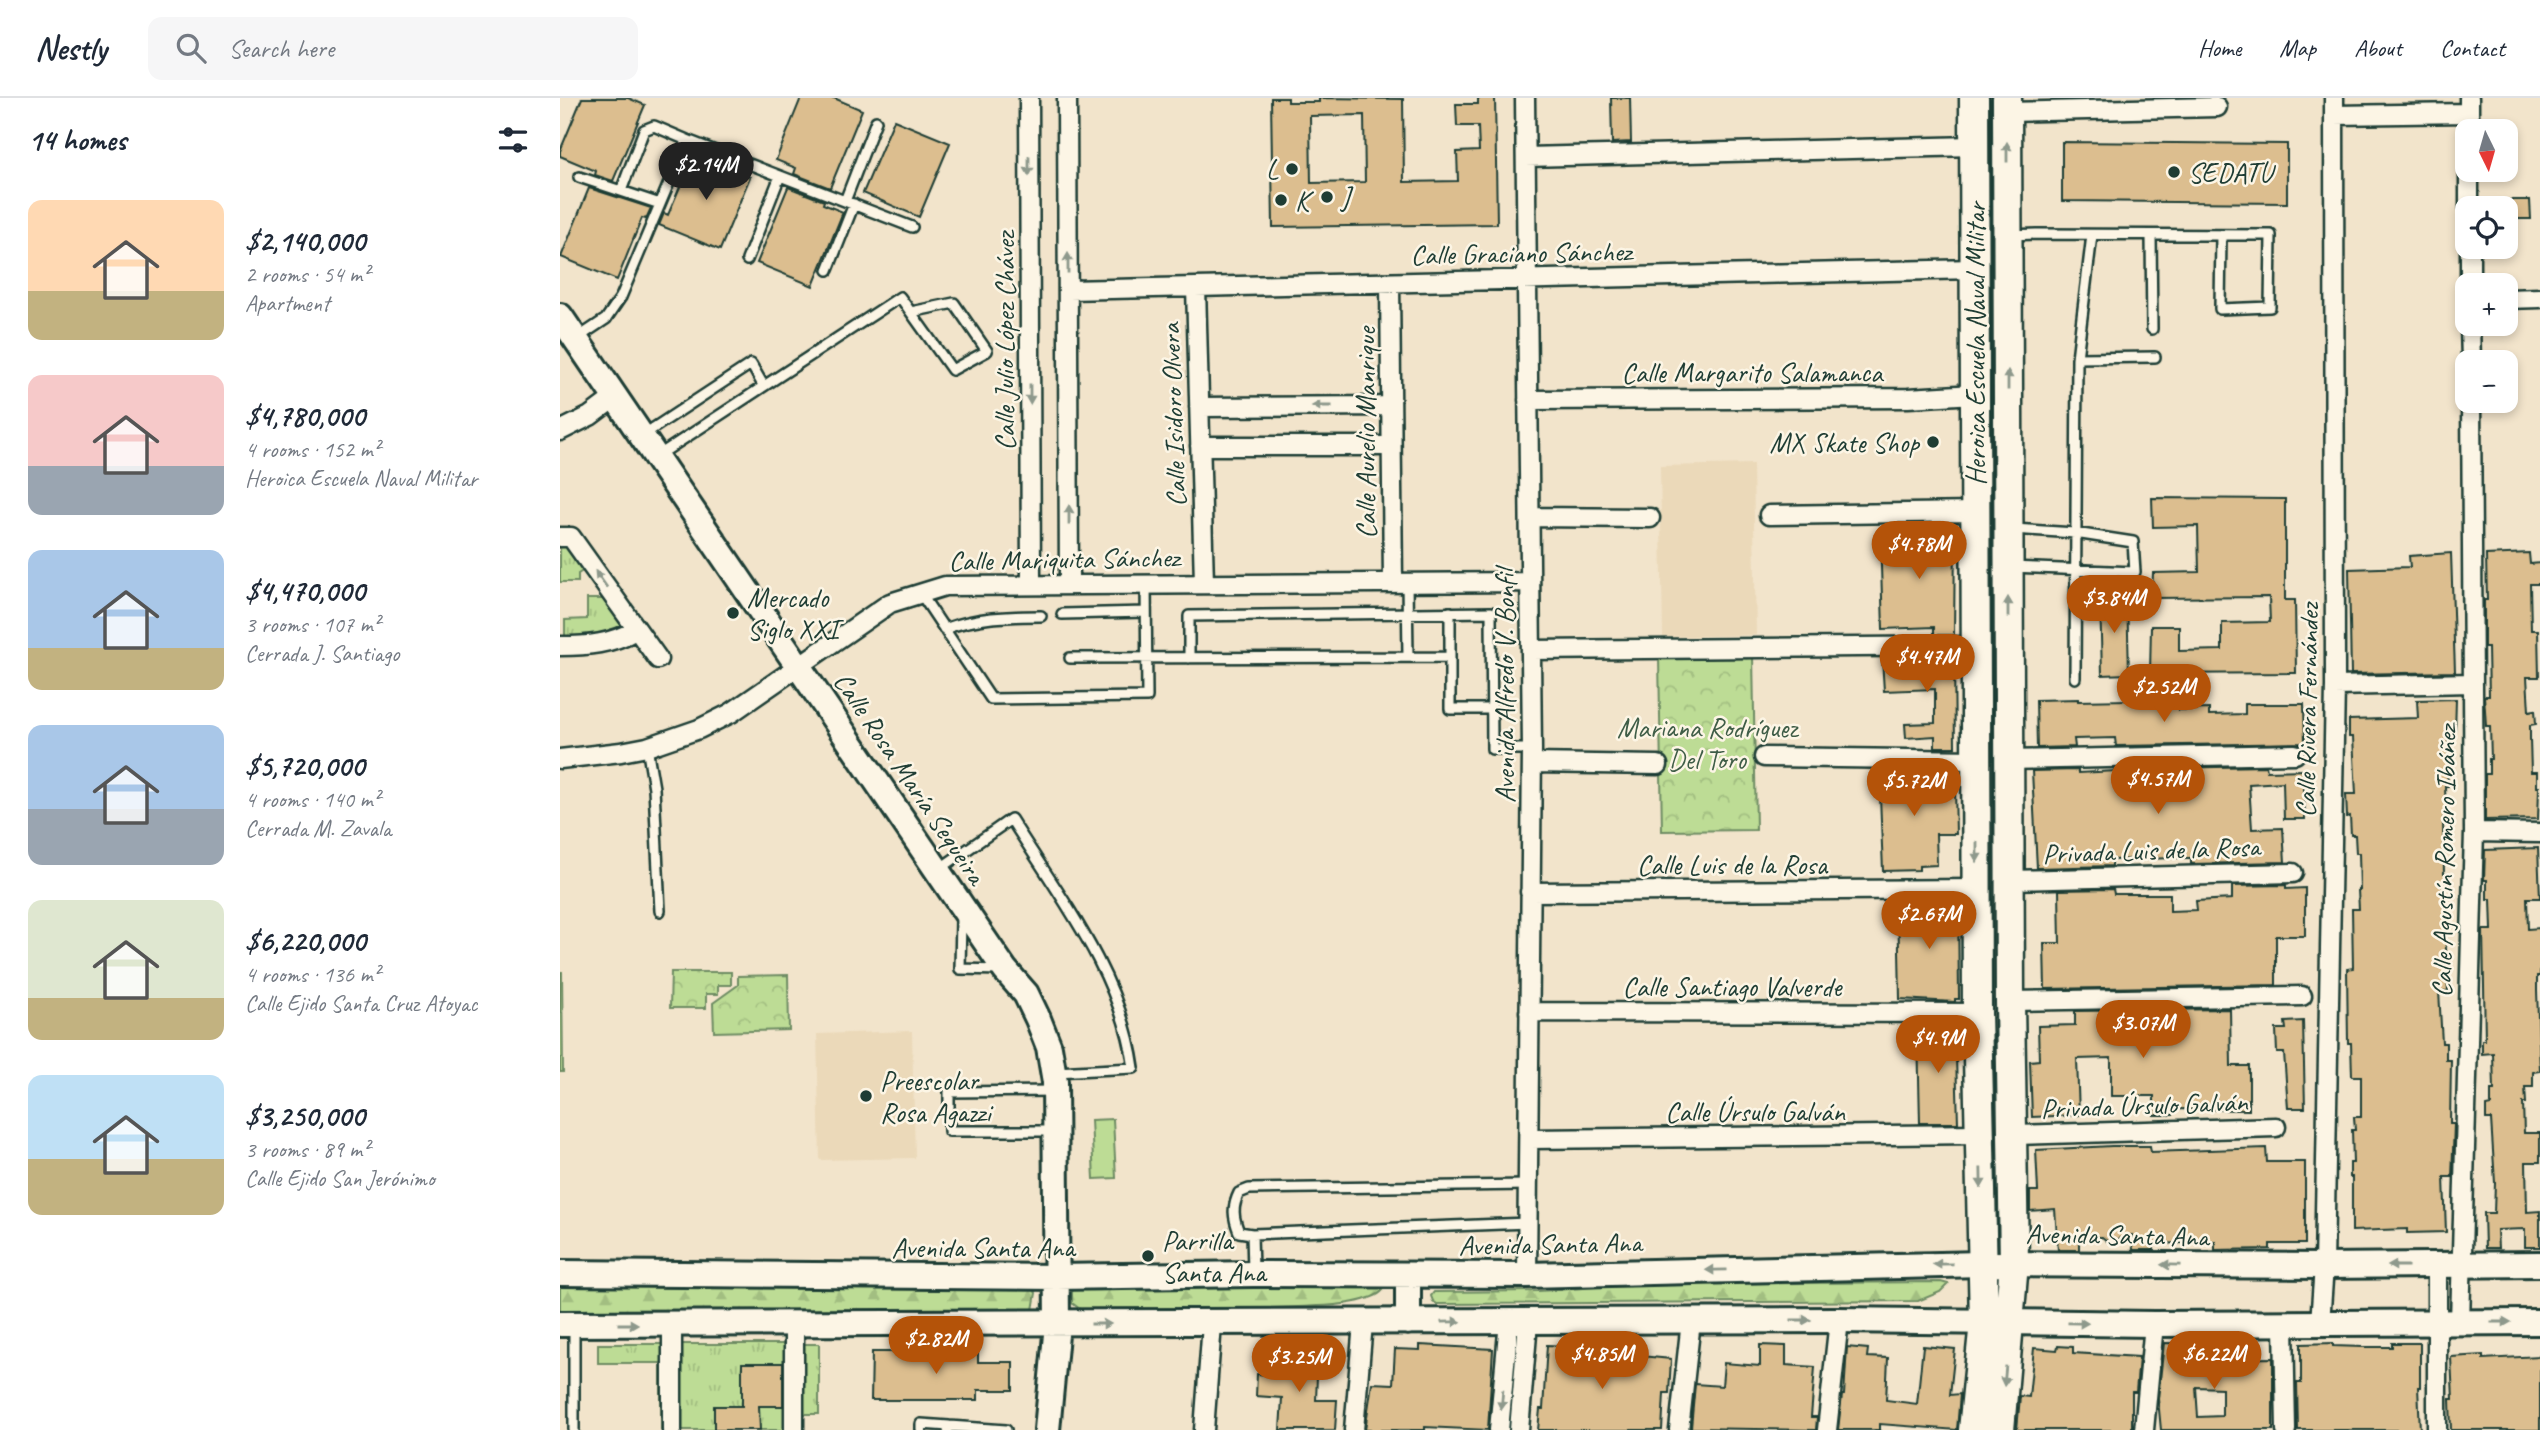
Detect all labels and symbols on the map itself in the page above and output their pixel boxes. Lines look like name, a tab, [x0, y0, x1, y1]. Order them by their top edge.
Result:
north arrow	[2455, 119, 2518, 182]
one-way arrow	[2001, 141, 2013, 163]
pin: $2.14M	[649, 142, 763, 202]
place label: L	[1266, 152, 1279, 187]
one-way arrow	[1024, 155, 1035, 177]
place label: SEDATU	[2188, 155, 2277, 190]
marker: L	[1284, 161, 1300, 177]
marker: SEDATU	[2166, 164, 2182, 180]
place label: J	[1339, 180, 1354, 215]
place label: K	[1295, 183, 1315, 218]
marker: J	[1319, 189, 1335, 205]
marker: K	[1273, 192, 1289, 208]
street label: Heroica Escuela Naval Militar	[1958, 200, 1993, 485]
street label: Calle Julio López Chávez	[987, 229, 1022, 450]
street label: Calle Graciano Sánchez	[1410, 234, 1635, 272]
one-way arrow	[1063, 252, 1074, 274]
street label: Calle Isidoro Olvera	[1152, 321, 1194, 507]
street label: Calle Aurelio Manrique	[1348, 325, 1383, 539]
street label: Calle Margarito Salamanca	[1622, 355, 1884, 390]
one-way arrow	[2002, 369, 2014, 391]
one-way arrow	[1024, 383, 1036, 405]
one-way arrow	[1311, 400, 1333, 412]
place label: MX Skate Shop	[1769, 425, 1920, 460]
marker: MX Skate Shop	[1925, 434, 1941, 450]
one-way arrow	[1063, 504, 1075, 526]
pin: $4.78M	[1862, 522, 1976, 581]
street label: Calle Mariquita Sánchez	[948, 539, 1183, 579]
street label: Avenida Alfredo V. Bonfil	[1487, 564, 1522, 803]
one-way arrow	[594, 570, 608, 588]
pin: $3.84M	[2057, 575, 2171, 635]
place label: Mercado Siglo XXI	[747, 580, 844, 647]
one-way arrow	[2002, 596, 2014, 618]
street label: Calle Rivera Fernández	[2288, 600, 2326, 818]
marker: Mercado Siglo XXI	[725, 605, 741, 621]
pin: $4.47M	[1870, 634, 1984, 694]
pin: $2.52M	[2107, 664, 2221, 724]
street label: Calle Rosa María Sequeira	[826, 665, 995, 893]
park label: Mariana Rodríguez Del Toro	[1617, 710, 1799, 777]
street label: Calle Agustín Romero Ibáñez	[2424, 721, 2464, 998]
pin: $4.57M	[2101, 756, 2215, 816]
pin: $5.72M	[1857, 758, 1971, 818]
street label: Privada Luis de la Rosa	[2042, 829, 2263, 871]
one-way arrow	[1971, 841, 1983, 863]
street label: Calle Luis de la Rosa	[1637, 847, 1829, 882]
pin: $2.67M	[1872, 892, 1986, 951]
street label: Calle Santiago Valverde	[1623, 969, 1843, 1004]
pin: $3.07M	[2086, 1000, 2200, 1060]
pin: $4.9M	[1889, 1016, 1987, 1075]
place label: Preescolar Rosa Agazzi	[880, 1063, 995, 1130]
street label: Privada Úrsulo Galván	[2040, 1084, 2249, 1126]
marker: Preescolar Rosa Agazzi	[858, 1088, 874, 1104]
street label: Calle Úrsulo Galván	[1665, 1094, 1846, 1129]
one-way arrow	[1975, 1167, 1987, 1189]
street label: Avenida Santa Ana	[2025, 1216, 2211, 1254]
place label: Parrilla Santa Ana	[1162, 1223, 1268, 1290]
street label: Avenida Santa Ana	[1458, 1225, 1644, 1263]
street label: Avenida Santa Ana	[892, 1230, 1077, 1265]
marker: Parrilla Santa Ana	[1140, 1248, 1156, 1264]
one-way arrow	[1932, 1259, 1954, 1270]
one-way arrow	[2160, 1259, 2182, 1271]
one-way arrow	[2387, 1260, 2409, 1272]
one-way arrow	[1705, 1264, 1727, 1276]
one-way arrow	[1790, 1314, 1812, 1326]
pin: $2.82M	[879, 1316, 993, 1376]
one-way arrow	[1440, 1316, 1462, 1328]
one-way arrow	[2490, 1316, 2512, 1328]
one-way arrow	[2067, 1317, 2089, 1328]
one-way arrow	[617, 1318, 639, 1330]
one-way arrow	[1090, 1318, 1112, 1330]
pin: $4.85M	[1545, 1332, 1659, 1391]
pin: $6.22M	[2157, 1332, 2271, 1391]
pin: $3.25M	[1242, 1334, 1356, 1394]
one-way arrow	[1999, 1365, 2010, 1387]
one-way arrow	[1496, 1389, 1507, 1411]

